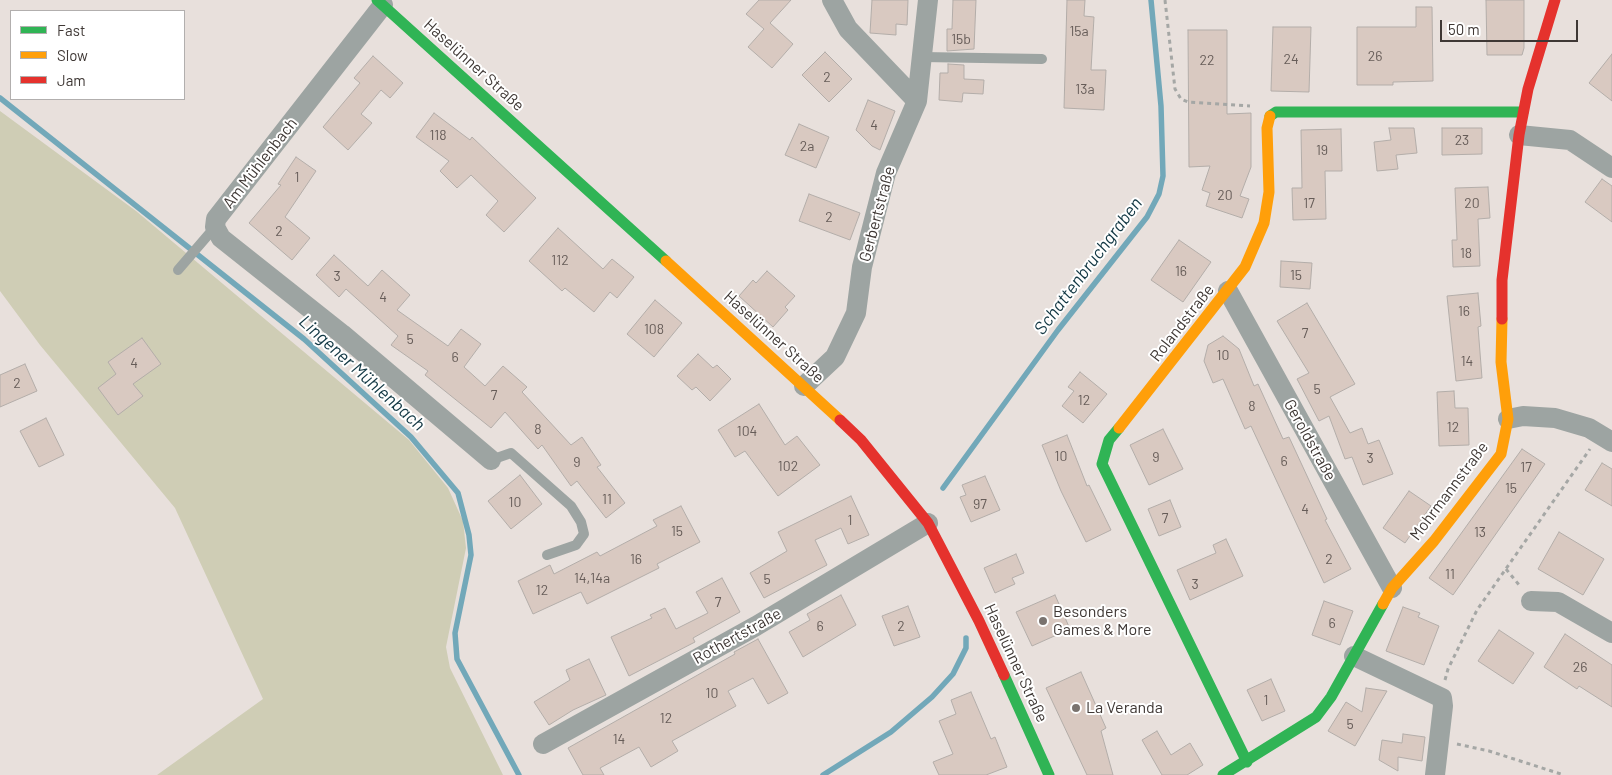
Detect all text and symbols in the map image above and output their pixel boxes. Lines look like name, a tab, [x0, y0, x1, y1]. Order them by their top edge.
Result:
legend	[10, 10, 185, 100]
scale bar	[1442, 10, 1580, 42]
street label: Haselünner Straße	[420, 15, 528, 115]
text: 50 m	[1448, 20, 1480, 38]
text: Fast	[57, 21, 85, 39]
house number: 15a	[1069, 23, 1089, 39]
house number: 15b	[951, 31, 971, 47]
text: Slow	[57, 46, 88, 64]
house number: 26	[1368, 48, 1382, 64]
house number: 24	[1283, 51, 1299, 67]
house number: 22	[1199, 52, 1215, 68]
house number: 2	[823, 69, 831, 85]
text: Jam	[57, 71, 86, 89]
house number: 13a	[1075, 81, 1095, 97]
street label: Am Mühlenbach	[219, 114, 301, 212]
house number: 4	[870, 117, 878, 133]
house number: 118	[429, 127, 447, 143]
house number: 23	[1455, 132, 1469, 148]
house number: 2a	[800, 138, 814, 154]
house number: 19	[1316, 142, 1328, 158]
street label: Gerbertstraße	[855, 164, 899, 264]
house number: 1	[295, 169, 299, 185]
house number: 20	[1217, 187, 1233, 203]
water label: Schattenbruchgraben	[1029, 193, 1147, 339]
house number: 17	[1303, 195, 1315, 211]
house number: 20	[1464, 195, 1480, 211]
house number: 2	[825, 209, 833, 225]
house number: 2	[275, 223, 283, 239]
house number: 18	[1460, 245, 1472, 261]
house number: 112	[551, 252, 569, 268]
house number: 16	[1175, 263, 1187, 279]
house number: 15	[1290, 267, 1302, 283]
house number: 3	[333, 268, 341, 284]
street label: Rolandstraße	[1146, 281, 1218, 365]
street label: Haselünner Straße	[720, 287, 828, 387]
house number: 4	[379, 289, 387, 305]
house number: 16	[1458, 303, 1470, 319]
water label: Lingener Mühlenbach	[294, 311, 430, 435]
house number: 108	[644, 321, 664, 337]
house number: 7	[1302, 325, 1308, 341]
house number: 5	[406, 331, 414, 347]
house number: 10	[1217, 347, 1229, 363]
house number: 6	[451, 349, 459, 365]
house number: 14	[1461, 353, 1473, 369]
house number: 4	[130, 355, 138, 371]
house number: 2	[13, 375, 21, 391]
house number: 5	[1313, 381, 1321, 397]
house number: 7	[491, 387, 497, 403]
house number: 12	[1078, 392, 1090, 408]
street label: Geroldstraße	[1280, 396, 1340, 484]
house number: 8	[1248, 398, 1256, 414]
house number: 12	[1447, 419, 1459, 435]
house number: 8	[534, 421, 542, 437]
house number: 104	[737, 423, 757, 439]
street label: Mohrmannstraße	[1406, 438, 1492, 544]
house number: 10	[1055, 448, 1067, 464]
house number: 9	[1152, 449, 1160, 465]
house number: 3	[1366, 450, 1374, 466]
house number: 6	[1280, 453, 1288, 469]
house number: 9	[573, 454, 581, 470]
house number: 102	[778, 458, 798, 474]
house number: 17	[1520, 459, 1532, 475]
house number: 15	[1505, 480, 1517, 496]
house number: 11	[602, 491, 612, 507]
house number: 10	[509, 494, 521, 510]
house number: 97	[973, 496, 987, 512]
house number: 4	[1301, 501, 1309, 517]
house number: 7	[1162, 510, 1168, 526]
house number: 1	[848, 512, 852, 528]
house number: 15	[671, 523, 683, 539]
house number: 13	[1474, 524, 1486, 540]
house number: 16	[630, 551, 642, 567]
house number: 2	[1325, 551, 1333, 567]
house number: 11	[1445, 566, 1455, 582]
house number: 14,14a	[574, 570, 610, 586]
house number: 5	[763, 571, 771, 587]
house number: 3	[1191, 576, 1199, 592]
house number: 12	[536, 582, 548, 598]
house number: 7	[715, 594, 721, 610]
street label: Haselünner Straße	[980, 601, 1052, 725]
place label: Besonders Games & More	[1053, 602, 1151, 640]
street label: Rothertstraße	[689, 604, 785, 668]
marker: Besonders Games & More	[1037, 615, 1049, 627]
house number: 6	[1328, 615, 1336, 631]
house number: 6	[816, 618, 824, 634]
house number: 2	[897, 618, 905, 634]
house number: 26	[1573, 659, 1587, 675]
house number: 10	[706, 685, 718, 701]
house number: 1	[1264, 692, 1268, 708]
place label: La Veranda	[1086, 698, 1163, 718]
marker: La Veranda	[1070, 702, 1082, 714]
house number: 12	[660, 710, 672, 726]
house number: 5	[1346, 716, 1354, 732]
house number: 14	[613, 731, 625, 747]

